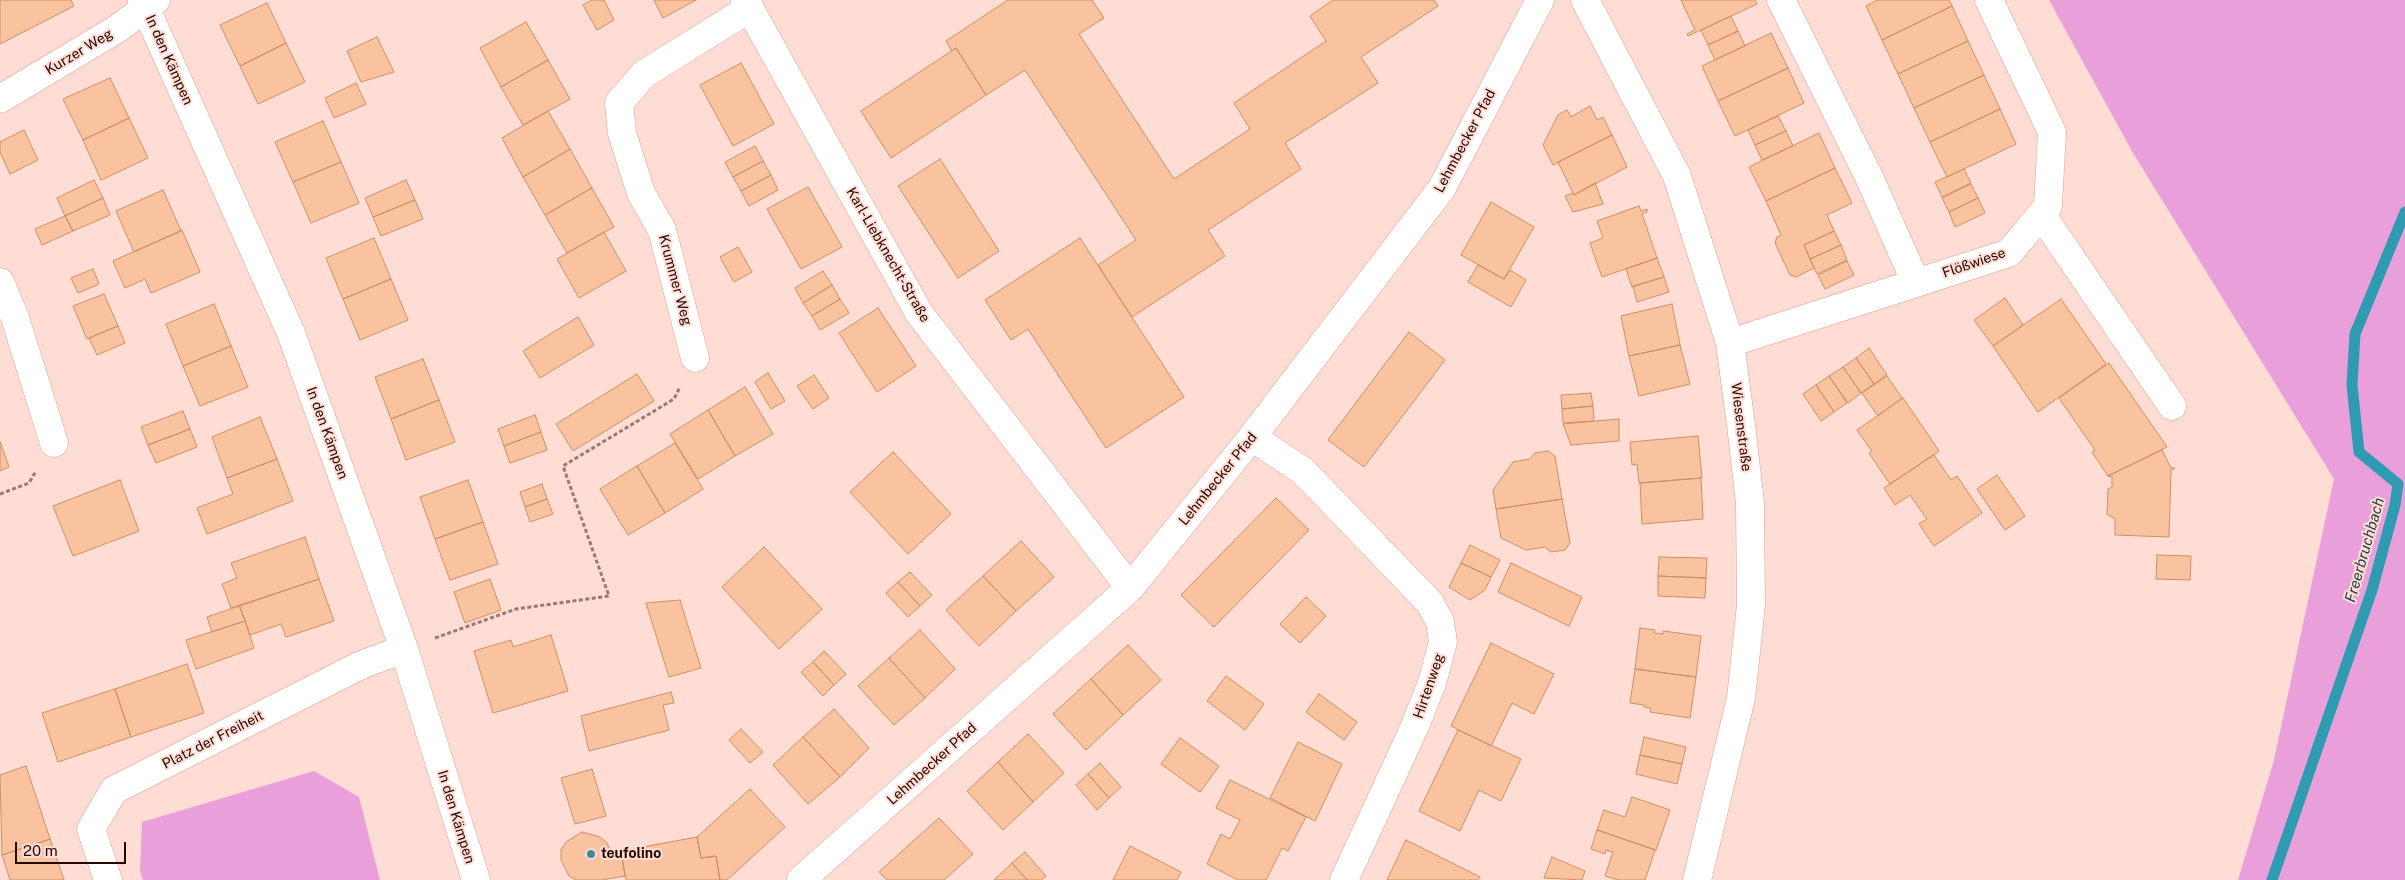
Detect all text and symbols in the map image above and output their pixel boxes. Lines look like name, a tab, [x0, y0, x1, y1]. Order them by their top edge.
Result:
street label: In den Kämpen	[142, 12, 196, 108]
street label: Kurzer Weg	[42, 25, 116, 79]
street label: Lehmbecker Pfad	[1431, 86, 1499, 196]
street label: Karl-Liebknecht-Straße	[843, 185, 933, 325]
street label: Krummer Weg	[655, 233, 695, 327]
street label: Flößwiese	[1940, 244, 2008, 282]
street label: Wiesenstraße	[1727, 382, 1755, 472]
street label: In den Kämpen	[303, 385, 351, 481]
street label: Lehmbecker Pfad	[1175, 429, 1261, 529]
water label: Freerbruchbach	[2341, 496, 2389, 604]
street label: Hirtenweg	[1410, 651, 1448, 721]
street label: Platz der Freiheit	[160, 707, 266, 773]
street label: Lehmbecker Pfad	[884, 719, 980, 809]
street label: In den Kämpen	[434, 768, 478, 866]
scale bar	[18, 832, 129, 864]
text: 20 m	[23, 842, 58, 859]
place label: teufolino	[601, 846, 661, 862]
marker: teufolino	[585, 848, 597, 860]

